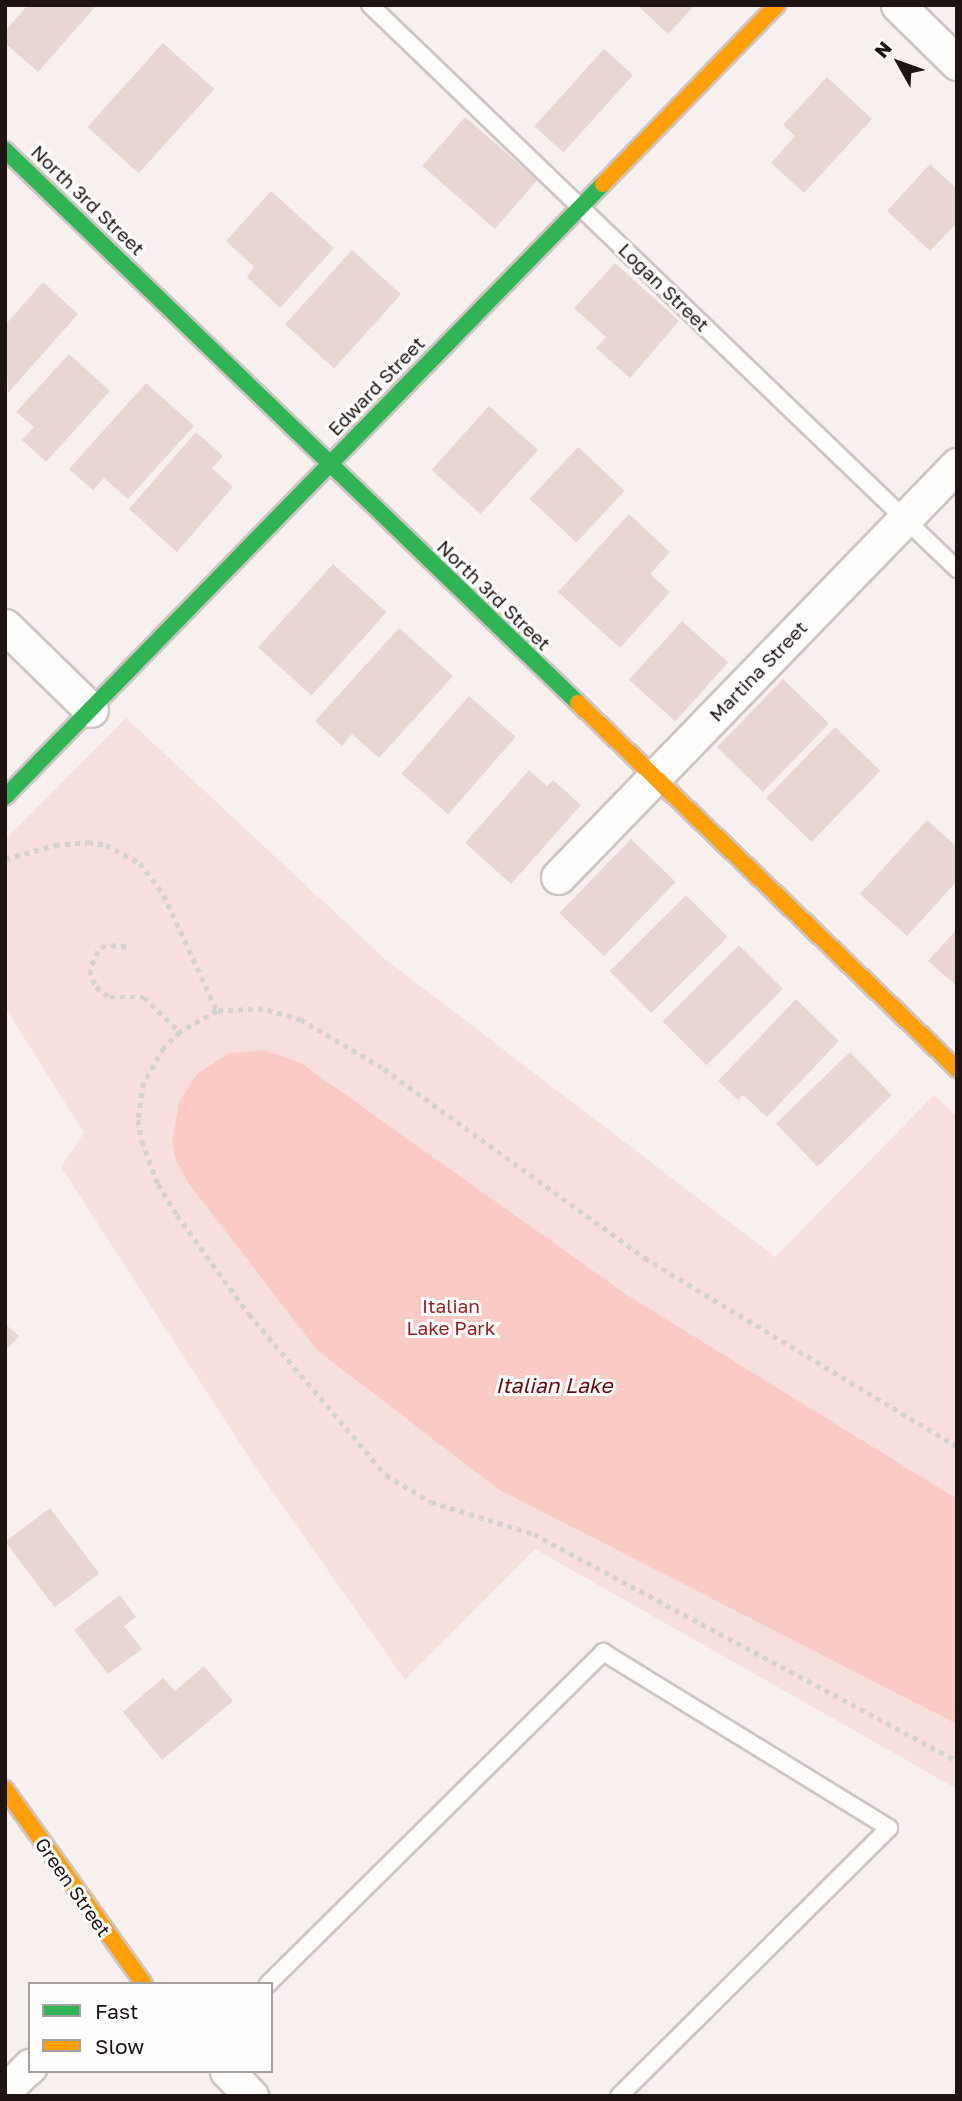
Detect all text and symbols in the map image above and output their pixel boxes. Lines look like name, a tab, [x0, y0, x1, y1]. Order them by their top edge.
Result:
north arrow	[864, 28, 934, 98]
text: N	[869, 36, 896, 62]
street label: North 3rd Street	[27, 140, 149, 260]
street label: Logan Street	[614, 238, 714, 336]
street label: Edward Street	[323, 332, 429, 440]
street label: North 3rd Street	[433, 535, 555, 655]
street label: Martina Street	[704, 616, 812, 726]
park label: Italian Lake Park	[406, 1295, 496, 1339]
water label: Italian Lake	[496, 1372, 612, 1398]
street label: Green Street	[31, 1833, 115, 1941]
legend	[28, 1982, 273, 2073]
text: Fast	[95, 1998, 138, 2024]
text: Slow	[95, 2033, 144, 2059]

